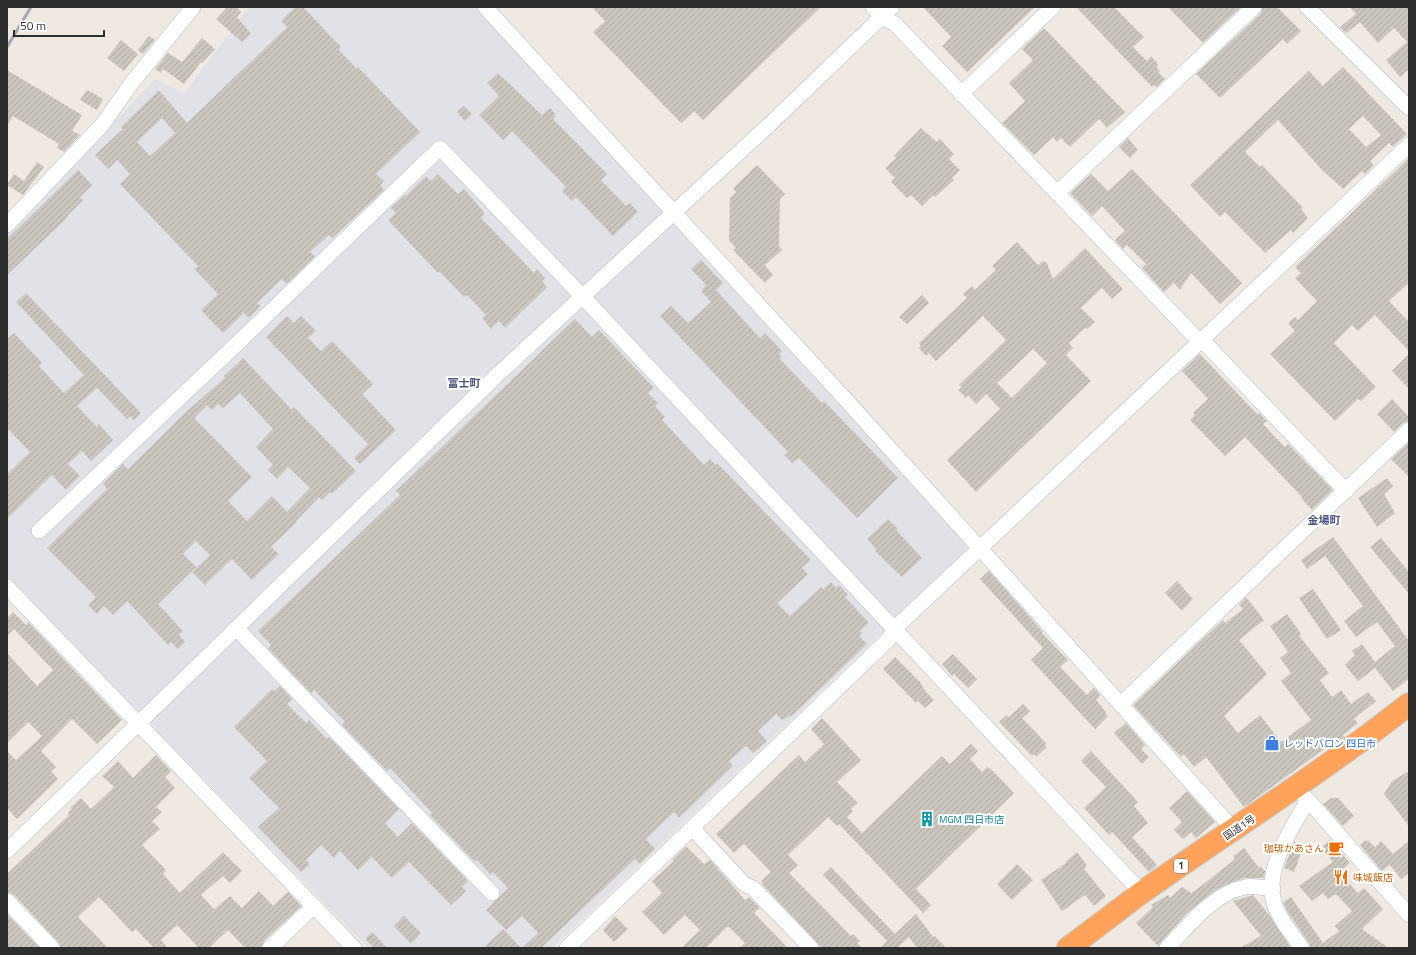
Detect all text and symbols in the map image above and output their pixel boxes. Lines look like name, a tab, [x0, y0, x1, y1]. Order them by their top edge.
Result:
scale bar	[14, 12, 104, 38]
text: 50 m	[20, 16, 46, 35]
district label: 富士町	[448, 375, 481, 391]
district label: 金場町	[1308, 512, 1341, 528]
shop icon: レッドバロン 四日市	[1263, 734, 1281, 752]
place label: レッドバロン 四日市	[1284, 736, 1376, 751]
building icon: MGM 四日市店	[918, 810, 936, 828]
street label: 国道1号	[1220, 811, 1258, 844]
place label: MGM 四日市店	[939, 812, 1004, 827]
cafe icon: 珈琲かあさん	[1327, 839, 1345, 857]
place label: 珈琲かあさん	[1264, 841, 1324, 856]
road number: 1	[1174, 859, 1188, 873]
restaurant icon: 味城飯店	[1332, 868, 1350, 886]
place label: 味城飯店	[1353, 870, 1393, 885]

